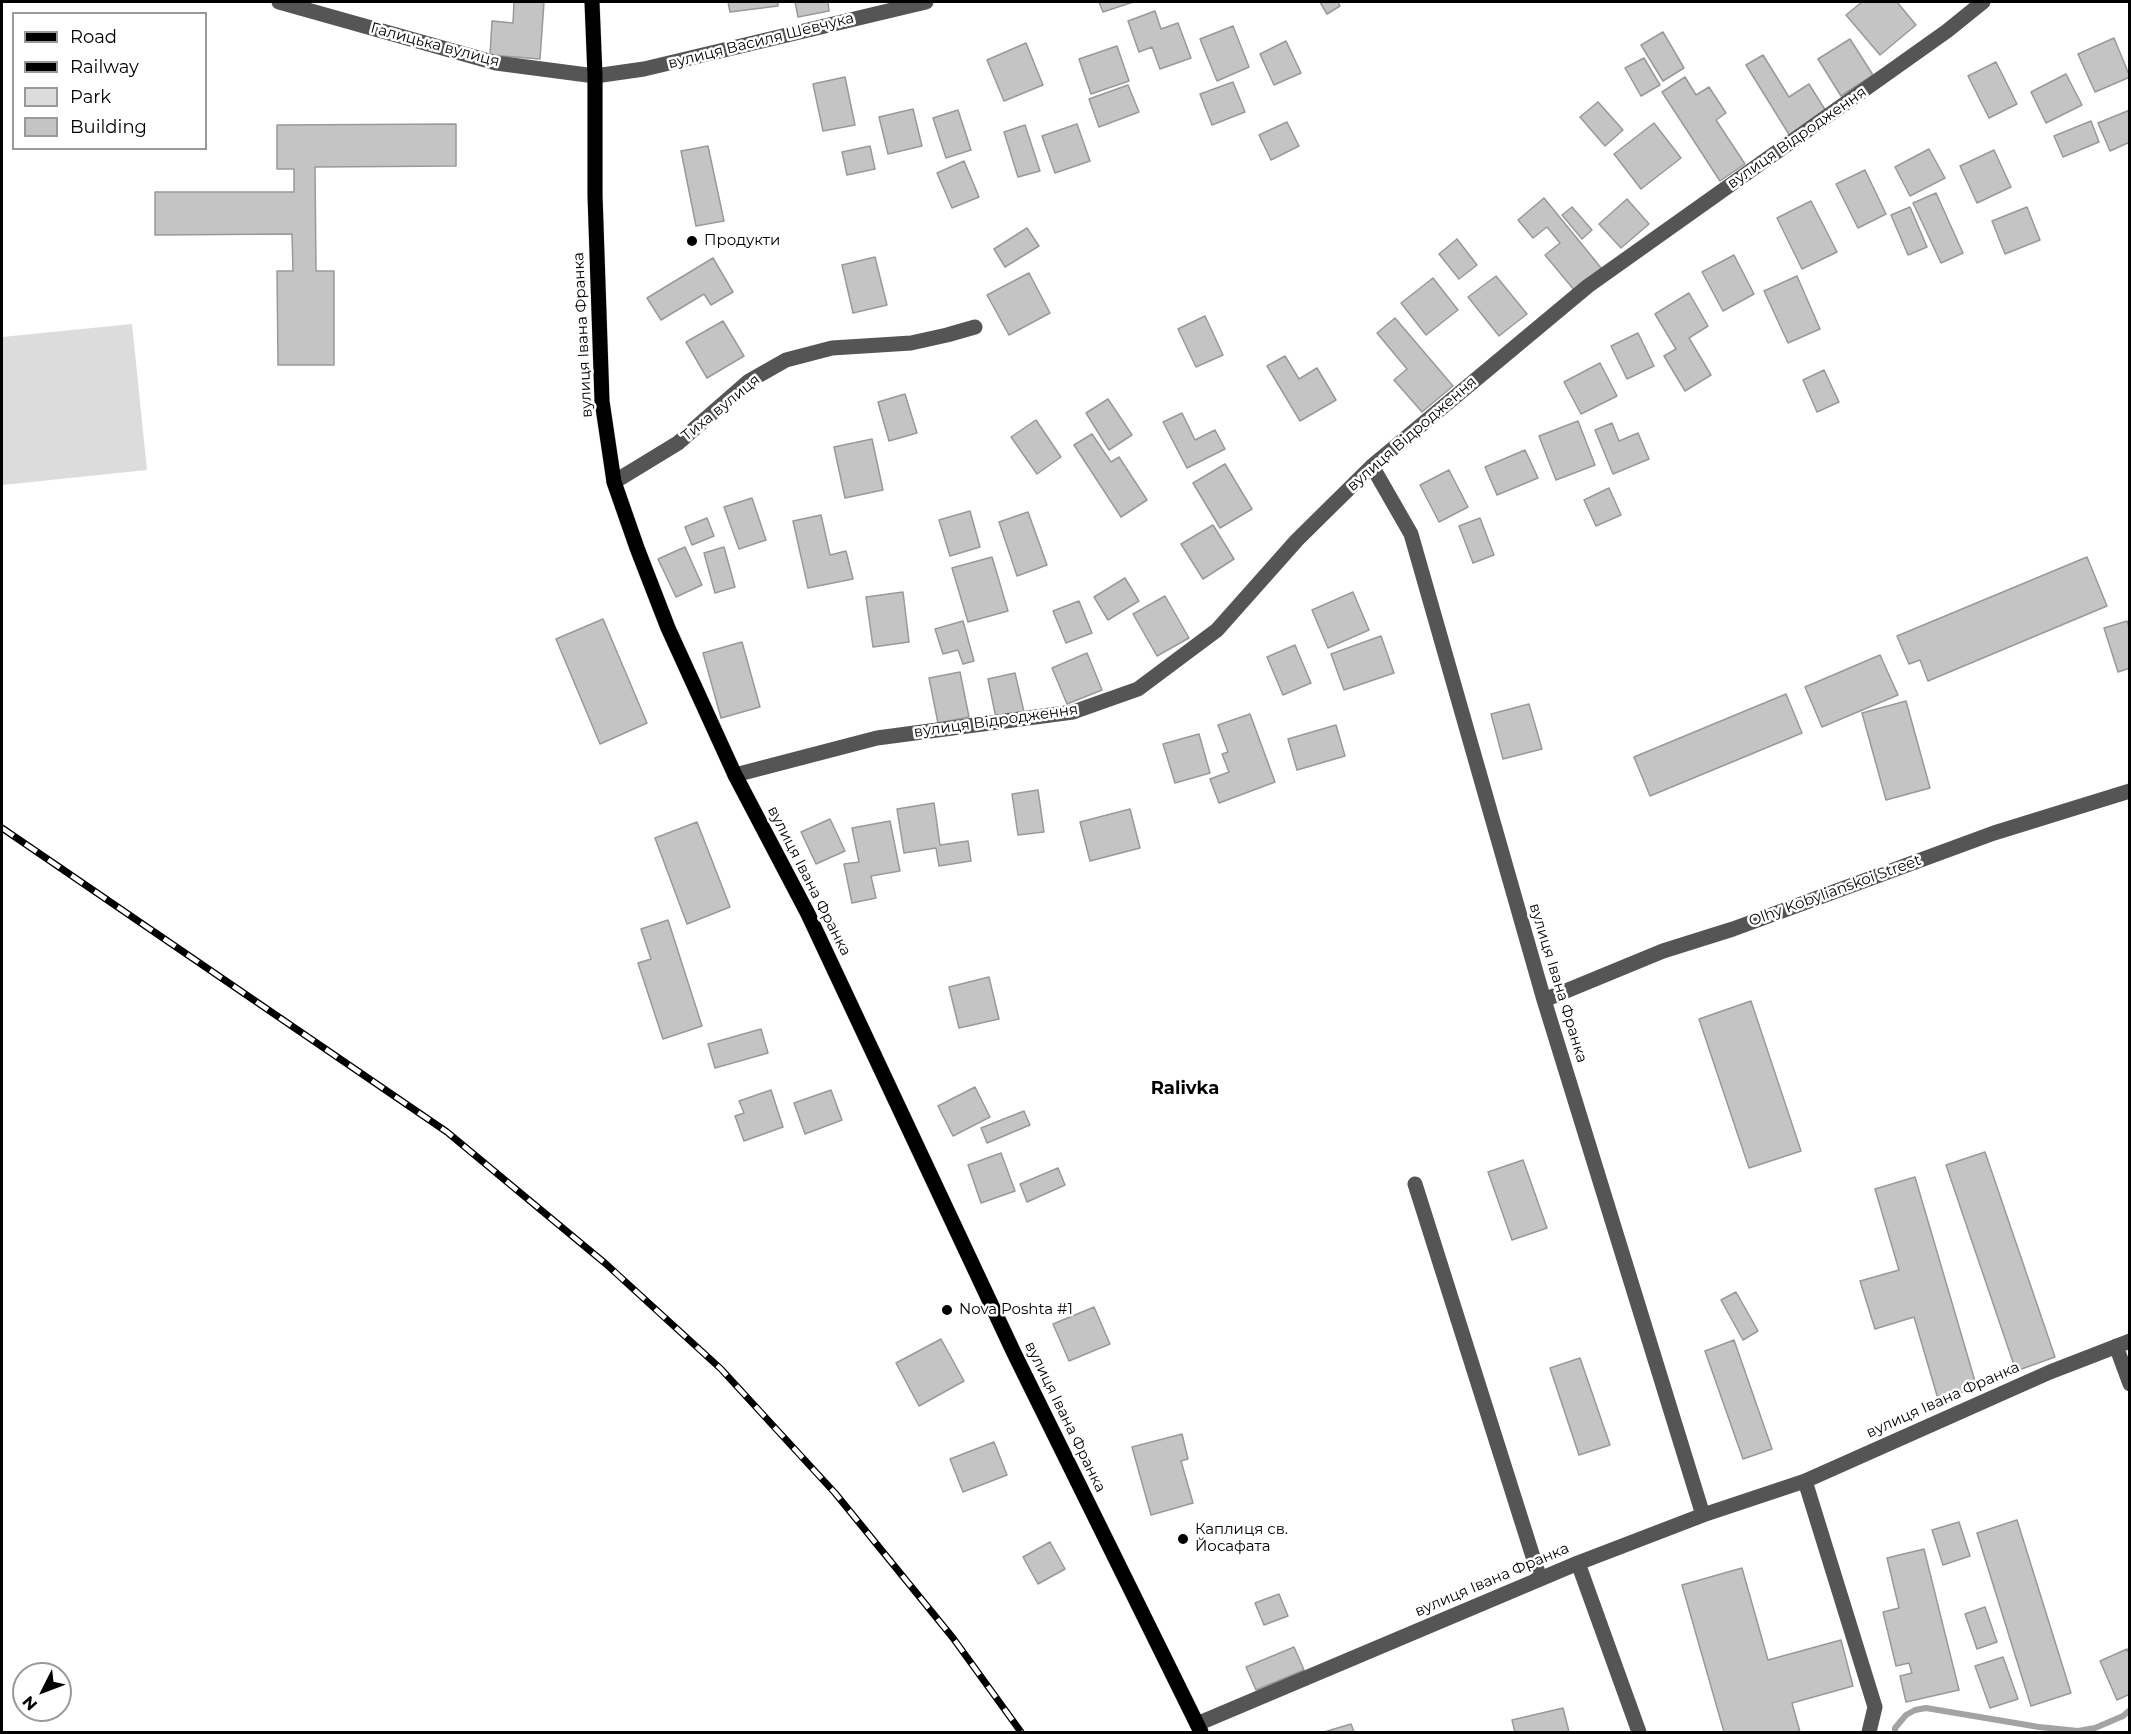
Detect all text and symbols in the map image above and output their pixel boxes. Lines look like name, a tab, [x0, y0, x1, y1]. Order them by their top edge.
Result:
street label: вулиця Василя Шевчука	[666, 9, 856, 73]
legend	[12, 12, 207, 150]
street label: Галицька вулиця	[368, 19, 502, 71]
text: Road	[70, 26, 117, 48]
text: Railway	[70, 56, 139, 78]
street label: вулиця Відродження	[1724, 83, 1870, 193]
text: Park	[70, 86, 111, 108]
text: Building	[70, 116, 147, 138]
place label: Продукти	[704, 232, 780, 250]
marker: Продукти	[685, 234, 699, 248]
street label: вулиця Івана Франка	[570, 252, 596, 418]
street label: Тиха вулиця	[678, 371, 764, 445]
street label: вулиця Відродження	[1344, 373, 1480, 495]
street label: вулиця Відродження	[913, 701, 1079, 741]
street label: вулиця Івана Франка	[763, 803, 855, 959]
street label: Olhy Kobylianskoi Street	[1746, 851, 1924, 931]
street label: вулиця Івана Франка	[1525, 901, 1591, 1065]
district label: Ralivka	[1151, 1078, 1219, 1100]
place label: Nova Poshta #1	[959, 1301, 1073, 1319]
marker: Nova Poshta #1	[940, 1303, 954, 1317]
street label: вулиця Івана Франка	[1021, 1339, 1109, 1495]
street label: вулиця Івана Франка	[1864, 1358, 2022, 1442]
place label: Каплиця св. Йосафата	[1195, 1521, 1288, 1556]
marker: Каплиця св. Йосафата	[1176, 1532, 1190, 1546]
street label: вулиця Івана Франка	[1412, 1539, 1572, 1621]
north arrow	[12, 1662, 72, 1722]
text: N	[18, 1692, 41, 1714]

